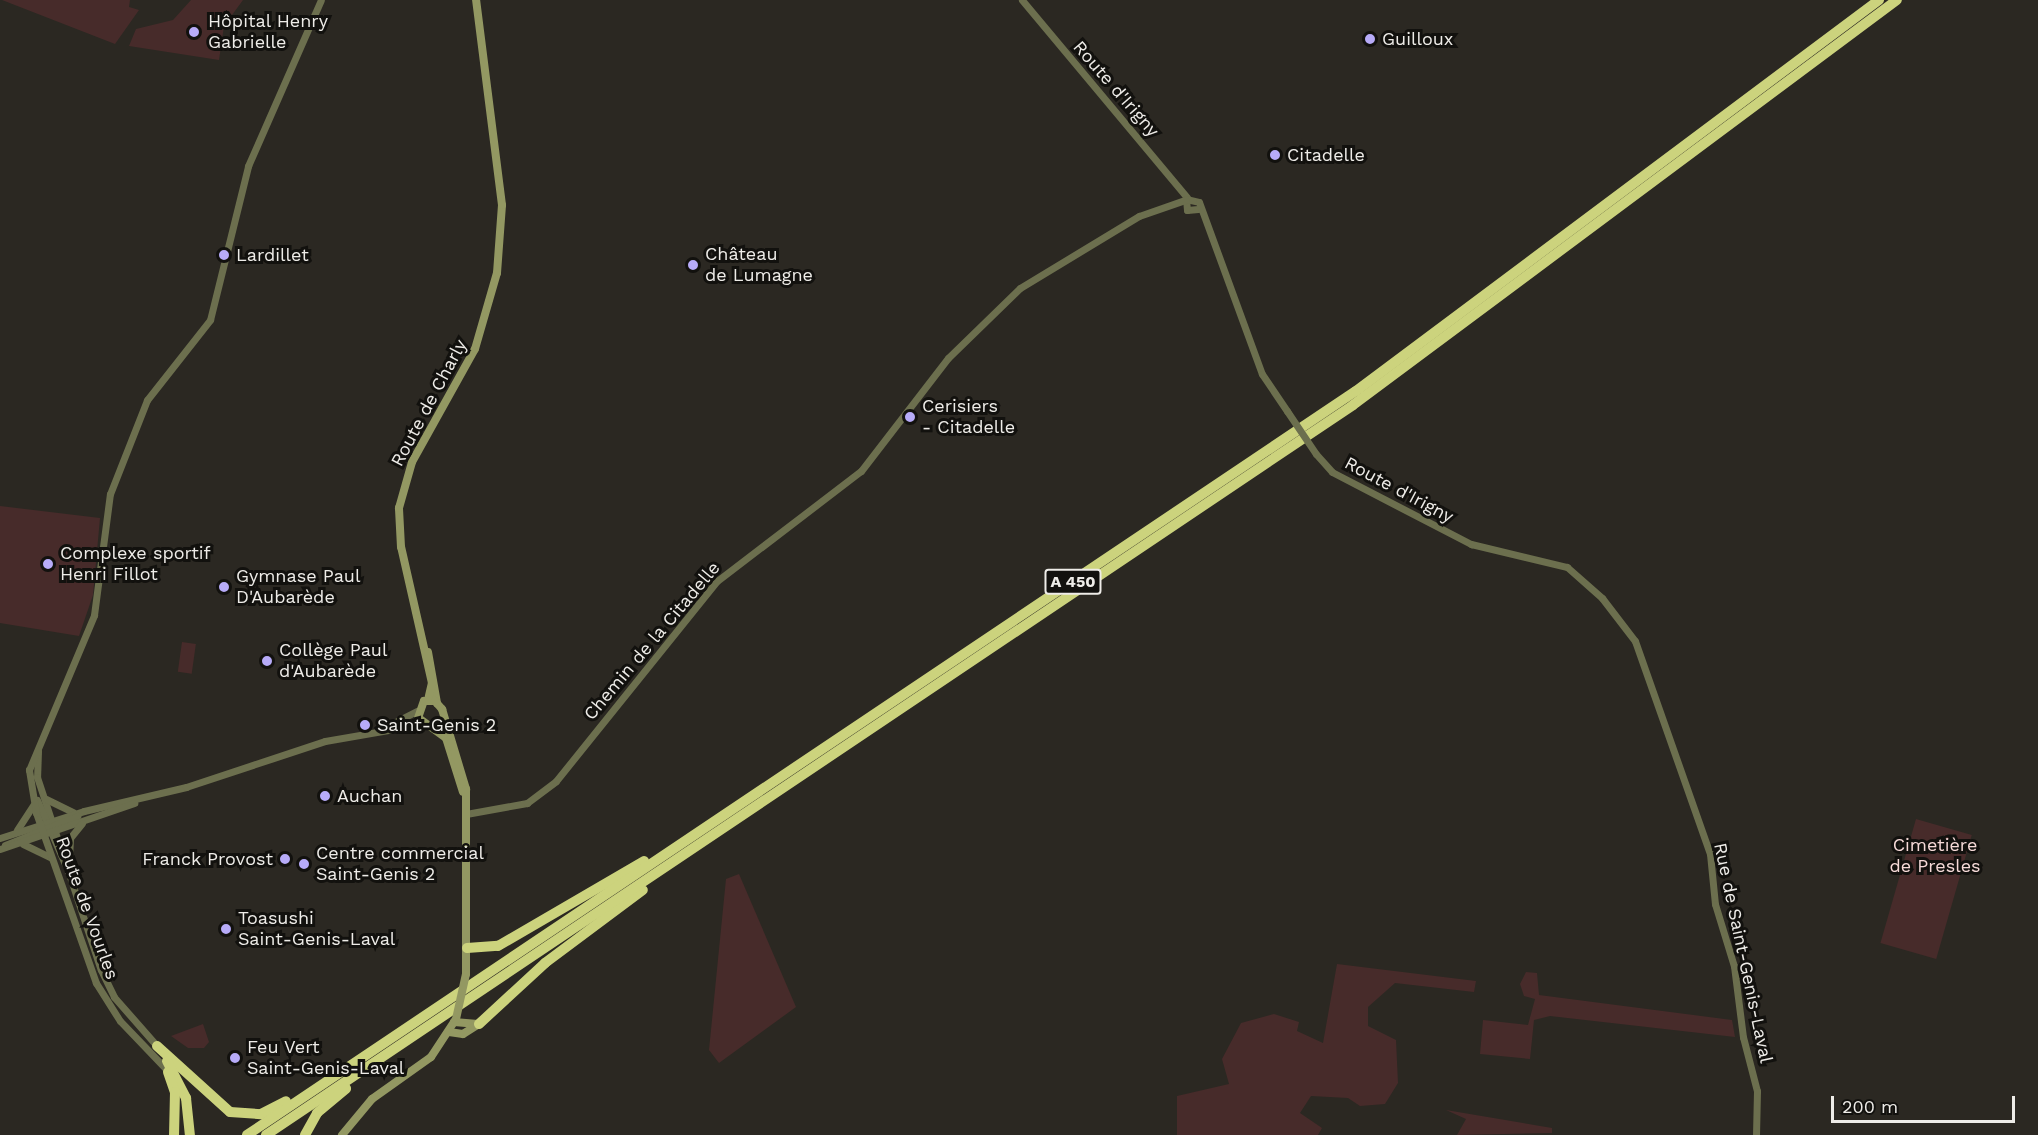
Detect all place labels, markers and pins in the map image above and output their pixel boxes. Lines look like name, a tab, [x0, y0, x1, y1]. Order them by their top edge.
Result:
place label: Hôpital Henry Gabrielle	[208, 11, 329, 54]
marker: Hôpital Henry Gabrielle	[185, 23, 203, 41]
place label: Guilloux	[1382, 28, 1453, 50]
marker: Guilloux	[1363, 32, 1377, 46]
place label: Citadelle	[1287, 144, 1365, 166]
marker: Citadelle	[1268, 148, 1282, 162]
place label: Lardillet	[236, 244, 309, 266]
place label: Château de Lumagne	[705, 244, 813, 286]
marker: Lardillet	[217, 248, 231, 262]
marker: Château de Lumagne	[686, 258, 700, 272]
place label: Cerisiers - Citadelle	[922, 396, 1015, 438]
marker: Cerisiers - Citadelle	[903, 410, 917, 424]
place label: Complexe sportif Henri Fillot	[60, 543, 211, 586]
marker: Complexe sportif Henri Fillot	[41, 557, 55, 571]
place label: Gymnase Paul D'Aubarède	[236, 566, 360, 608]
marker: Gymnase Paul D'Aubarède	[217, 580, 231, 594]
place label: Collège Paul d'Aubarède	[279, 640, 387, 682]
marker: Collège Paul d'Aubarède	[260, 654, 274, 668]
place label: Saint-Genis 2	[377, 714, 496, 736]
marker: Saint-Genis 2	[358, 718, 372, 732]
place label: Auchan	[337, 785, 402, 807]
marker: Auchan	[318, 789, 332, 803]
place label: Centre commercial Saint-Genis 2	[316, 843, 484, 886]
place label: Franck Provost	[142, 848, 273, 870]
marker: Franck Provost	[278, 852, 292, 866]
marker: Centre commercial Saint-Genis 2	[297, 857, 311, 871]
place label: Toasushi Saint-Genis-Laval	[238, 908, 395, 950]
marker: Toasushi Saint-Genis-Laval	[219, 922, 233, 936]
place label: Feu Vert Saint-Genis-Laval	[247, 1037, 404, 1080]
marker: Feu Vert Saint-Genis-Laval	[228, 1051, 242, 1065]

